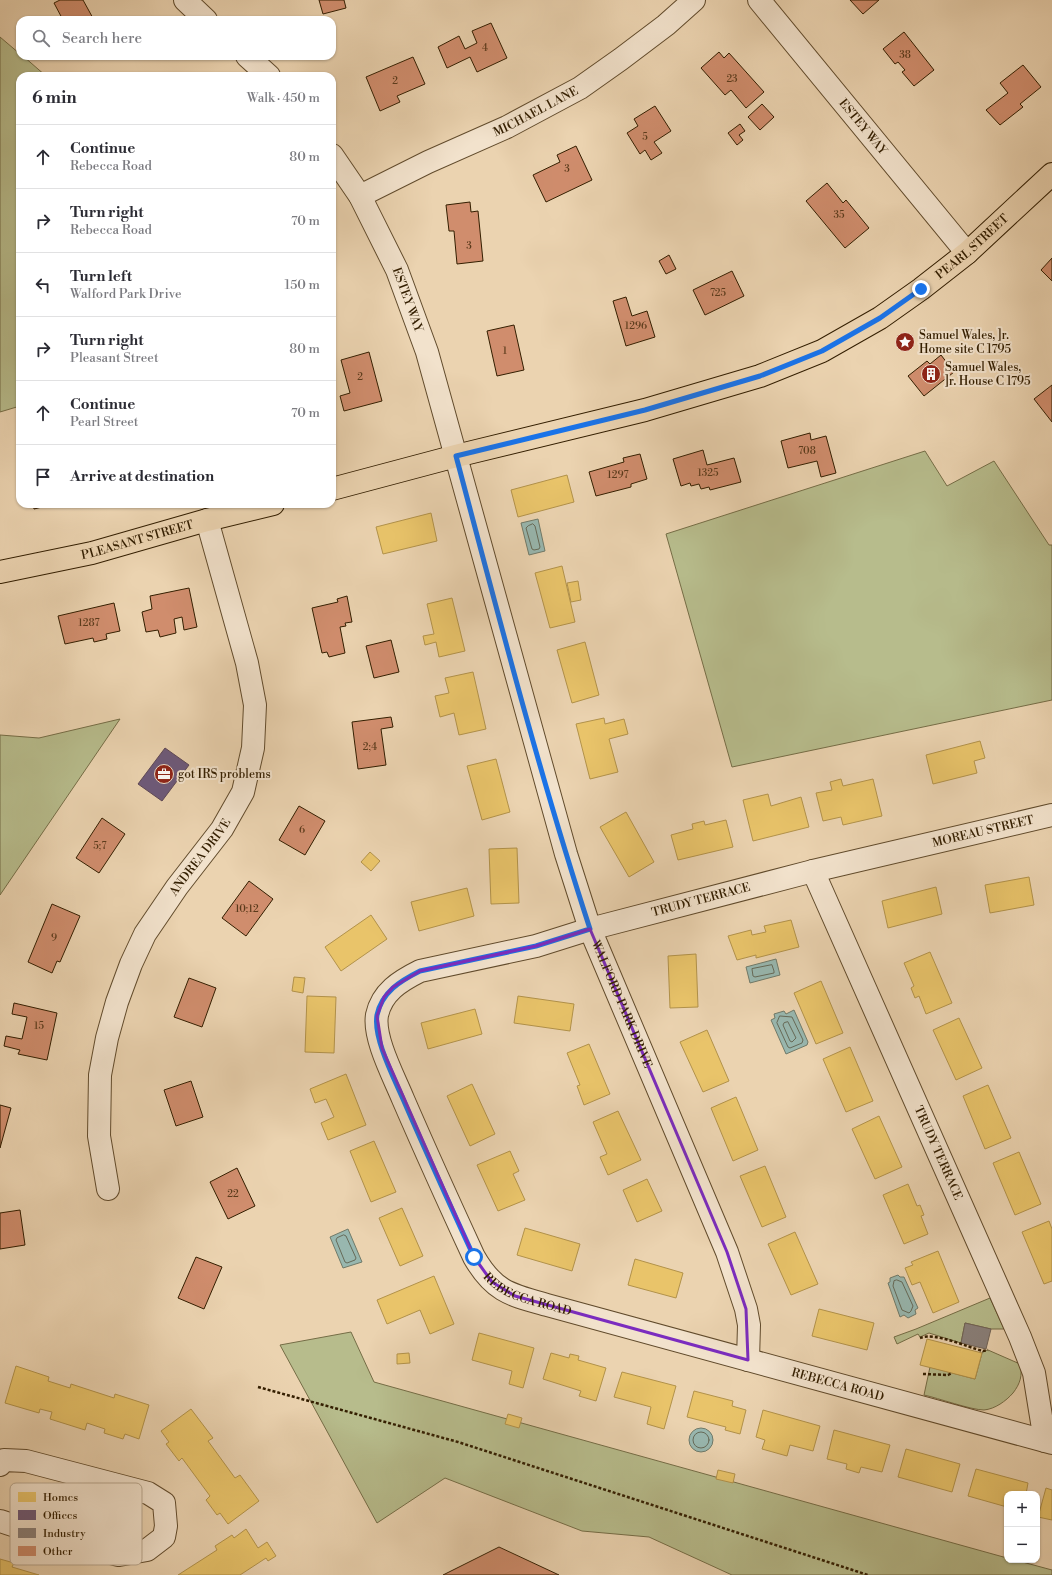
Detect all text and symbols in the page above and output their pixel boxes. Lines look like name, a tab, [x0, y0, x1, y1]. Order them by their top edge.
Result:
search box	[16, 16, 336, 60]
icon: search	[30, 27, 52, 49]
text: Search here	[62, 29, 142, 48]
house number: 4	[482, 42, 488, 54]
house number: 38	[899, 49, 911, 61]
house number: 23	[726, 73, 738, 85]
house number: 2	[392, 75, 398, 87]
street label: MICHAEL LANE	[491, 83, 581, 140]
text: 6 min	[32, 87, 77, 109]
text: Walk · 450 m	[247, 90, 320, 106]
street label: ESTEY WAY	[836, 96, 891, 159]
house number: 5	[642, 131, 648, 143]
text: Continue	[70, 139, 135, 158]
icon: ahead	[32, 146, 54, 168]
text: 80 m	[289, 149, 320, 165]
text: Rebecca Road	[70, 158, 152, 174]
house number: 3	[564, 163, 570, 175]
text: Turn right	[70, 203, 144, 222]
house number: 35	[833, 209, 845, 221]
icon: right	[32, 210, 54, 232]
street label: PEARL STREET	[933, 210, 1012, 282]
text: 70 m	[291, 213, 320, 229]
text: Rebecca Road	[70, 222, 152, 238]
house number: 3	[466, 240, 472, 252]
street label: ESTEY WAY	[389, 265, 427, 335]
text: Turn left	[70, 267, 132, 286]
icon: left	[32, 274, 54, 296]
text: 150 m	[285, 277, 320, 293]
route end	[912, 280, 930, 298]
text: Walford Park Drive	[70, 286, 182, 302]
house number: 725	[710, 287, 727, 299]
house number: 1296	[625, 320, 647, 332]
place label: Samuel Wales, ]r. Home site C 1795	[919, 328, 1012, 357]
text: Turn right	[70, 331, 144, 350]
place icon: Samuel Wales, ]r. Home site C 1795	[894, 331, 916, 353]
icon: right	[32, 338, 54, 360]
text: 80 m	[289, 341, 320, 357]
house number: 1	[503, 345, 508, 357]
text: Pleasant Street	[70, 350, 159, 366]
place label: Samuel Wales, ]r. House C 1795	[945, 360, 1031, 389]
building icon: Samuel Wales, ]r. House C 1795	[920, 363, 942, 385]
house number: 2	[357, 371, 363, 383]
text: Continue	[70, 395, 135, 414]
icon: ahead	[32, 402, 54, 424]
text: 70 m	[291, 405, 320, 421]
text: Pearl Street	[70, 414, 138, 430]
house number: 708	[798, 445, 816, 457]
icon: arrive	[32, 466, 54, 488]
text: Arrive at destination	[70, 467, 214, 486]
house number: 1325	[697, 467, 719, 479]
house number: 1297	[607, 469, 629, 481]
street label: PLEASANT STREET	[80, 517, 196, 563]
house number: 1287	[78, 617, 100, 629]
house number: 2;4	[363, 741, 377, 753]
office icon: got IRS problems	[153, 763, 175, 785]
place label: got IRS problems	[178, 767, 271, 782]
street label: MOREAU STREET	[931, 812, 1036, 850]
street label: ANDREA DRIVE	[165, 816, 234, 899]
house number: 6	[299, 824, 305, 836]
house number: 5;7	[93, 840, 107, 852]
street label: TRUDY TERRACE	[650, 880, 752, 920]
house number: 10;12	[235, 903, 259, 915]
house number: 9	[51, 932, 57, 944]
street label: WALFORD PARK DRIVE	[588, 937, 656, 1070]
house number: 15	[34, 1020, 44, 1032]
street label: TRUDY TERRACE	[910, 1104, 966, 1202]
house number: 22	[227, 1188, 239, 1200]
route start	[465, 1248, 483, 1266]
street label: REBECCA ROAD	[480, 1269, 573, 1319]
street label: REBECCA ROAD	[790, 1365, 886, 1404]
legend	[10, 1483, 142, 1565]
text: Homes	[43, 1491, 78, 1505]
map controls	[1004, 1491, 1040, 1563]
button: +	[1004, 1491, 1040, 1527]
text: Offices	[43, 1509, 78, 1523]
text: Industry	[43, 1527, 86, 1541]
button: −	[1004, 1527, 1040, 1563]
text: Other	[43, 1545, 73, 1559]

